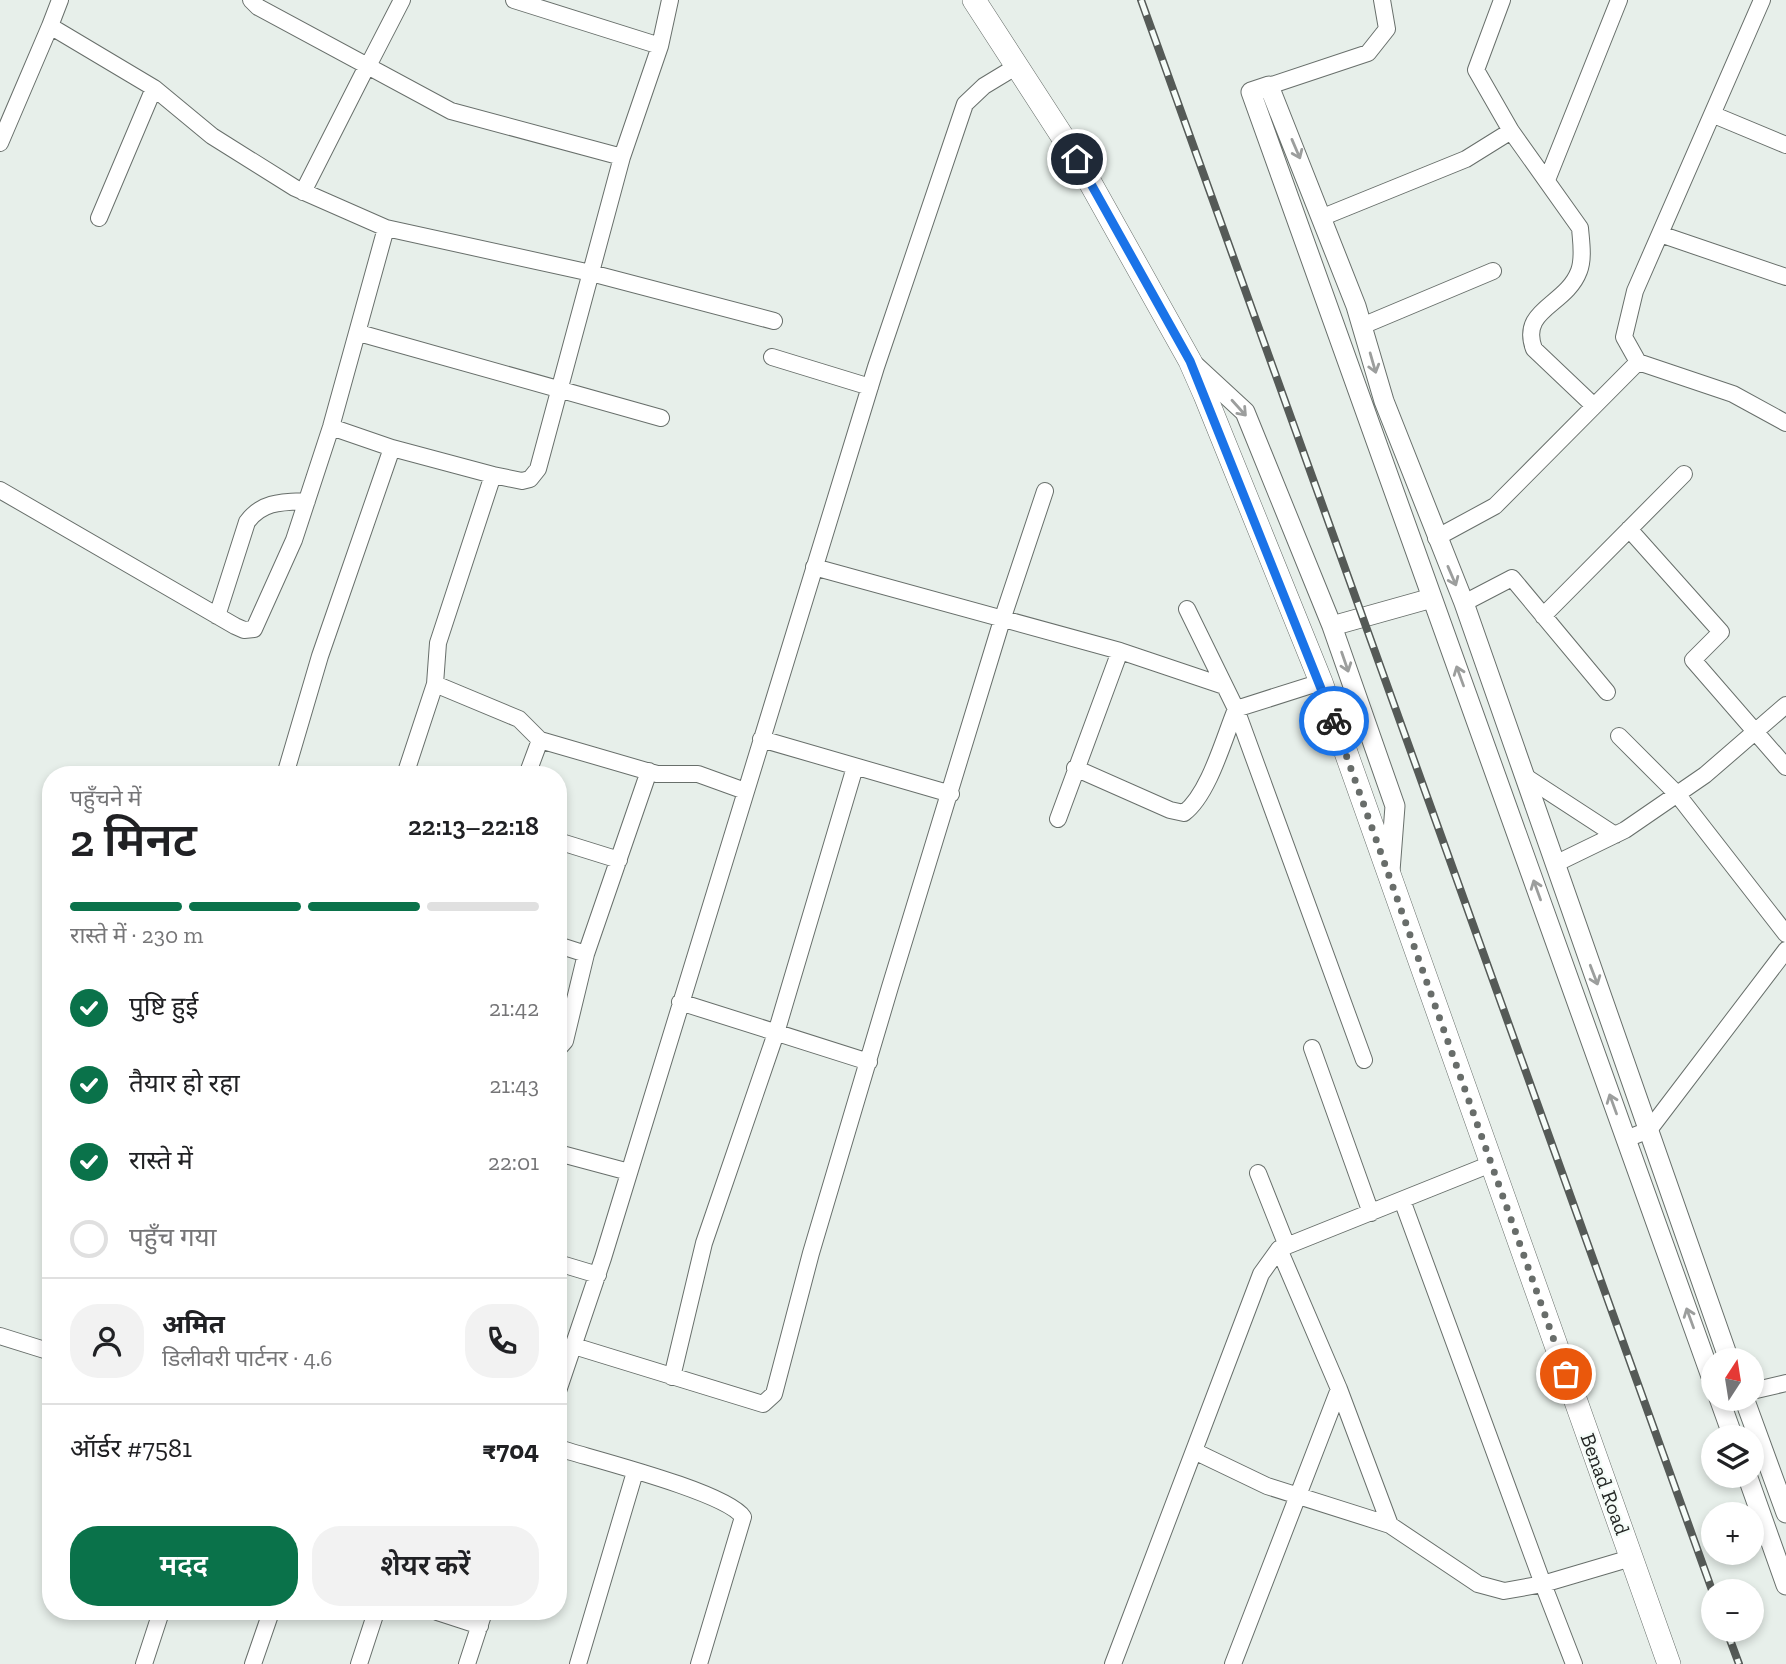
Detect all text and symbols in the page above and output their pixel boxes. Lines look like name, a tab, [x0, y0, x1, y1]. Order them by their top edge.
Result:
pin	[1047, 129, 1107, 189]
one-way arrow	[1290, 137, 1303, 159]
icon: home	[1058, 140, 1096, 178]
one-way arrow	[1367, 351, 1380, 374]
one-way arrow	[1231, 399, 1247, 417]
one-way arrow	[1447, 564, 1460, 586]
one-way arrow	[1340, 651, 1352, 673]
one-way arrow	[1453, 665, 1465, 687]
courier	[1299, 686, 1369, 756]
icon: bike	[1315, 702, 1353, 740]
text: पहुँचने में	[70, 784, 142, 812]
text: 22:13–22:18	[408, 810, 539, 842]
text: 2 मिनट	[70, 813, 197, 868]
one-way arrow	[1530, 879, 1542, 901]
text: रास्ते में · 230 m	[70, 921, 203, 949]
one-way arrow	[1589, 963, 1601, 985]
icon: check	[70, 989, 108, 1027]
text: पुष्टि हुई	[129, 990, 198, 1022]
text: 21:42	[489, 994, 539, 1022]
icon: check	[70, 1066, 108, 1104]
text: तैयार हो रहा	[129, 1067, 240, 1099]
text: 21:43	[490, 1071, 539, 1099]
one-way arrow	[1606, 1094, 1619, 1115]
icon: check	[70, 1143, 108, 1181]
text: रास्ते में	[129, 1144, 193, 1176]
text: 22:01	[488, 1148, 539, 1176]
text: पहुँच गया	[129, 1221, 216, 1253]
button: person	[70, 1304, 144, 1378]
button: phone	[465, 1304, 539, 1378]
text: अमित	[162, 1308, 225, 1340]
one-way arrow	[1683, 1308, 1695, 1330]
text: डिलीवरी पार्टनर · 4.6	[162, 1344, 332, 1372]
pin	[1536, 1344, 1596, 1404]
north arrow	[1701, 1348, 1764, 1410]
map controls	[1701, 1348, 1764, 1642]
icon: bag	[1547, 1355, 1585, 1393]
button: layers	[1701, 1425, 1764, 1488]
street label: Benad Road	[1576, 1430, 1636, 1538]
text: ऑर्डर #7581	[70, 1432, 192, 1464]
text: ₹704	[482, 1434, 539, 1466]
button: +	[1701, 1502, 1764, 1565]
button: मदद	[70, 1526, 298, 1606]
button: शेयर करें	[312, 1526, 539, 1606]
button: −	[1701, 1579, 1764, 1642]

